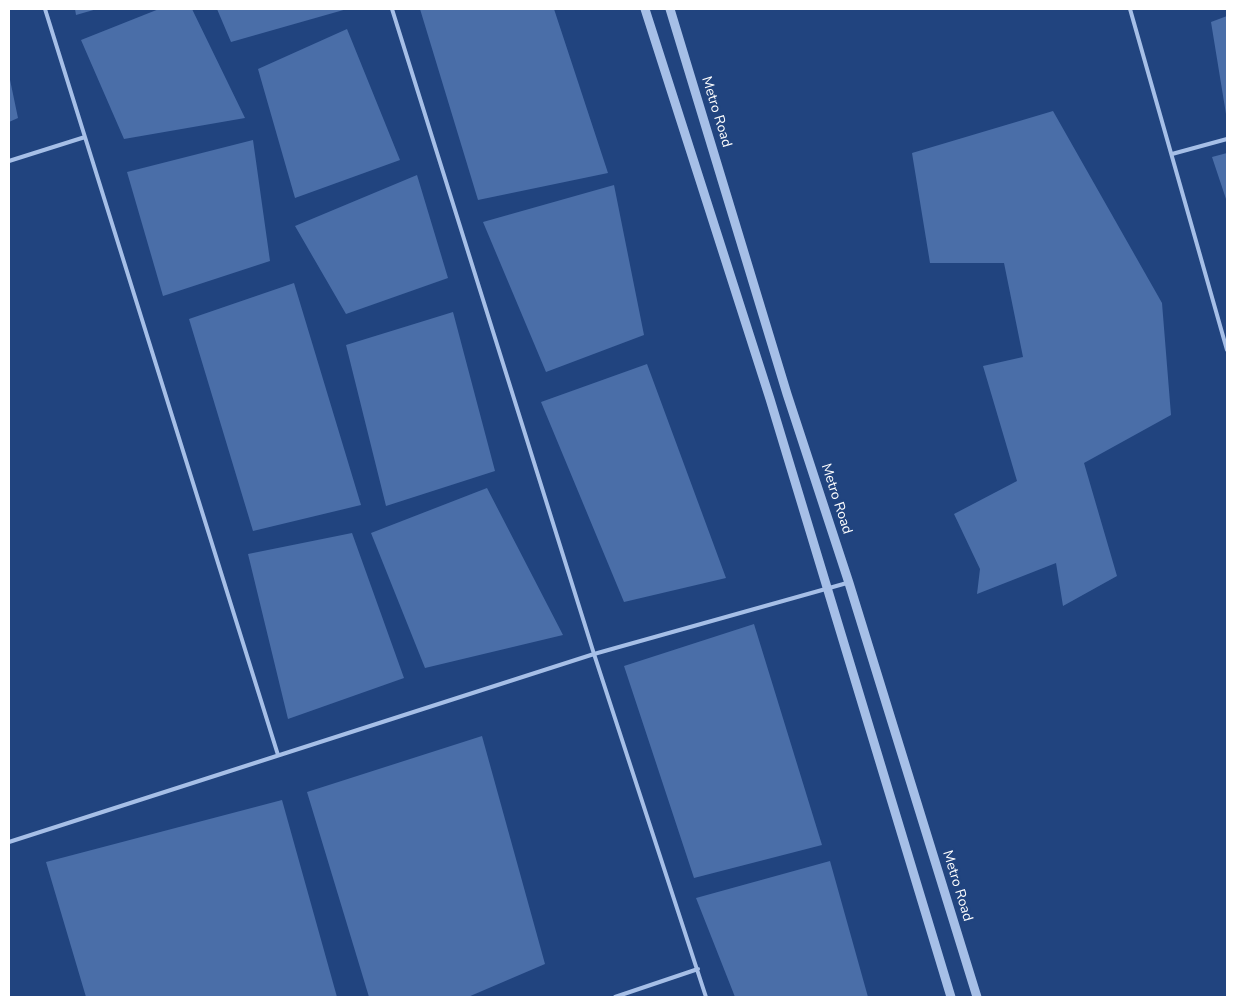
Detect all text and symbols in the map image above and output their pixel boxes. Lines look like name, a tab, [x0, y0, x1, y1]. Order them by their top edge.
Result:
street label: Metro Road	[697, 75, 735, 149]
street label: Metro Road	[817, 462, 855, 536]
street label: Metro Road	[938, 849, 976, 923]

